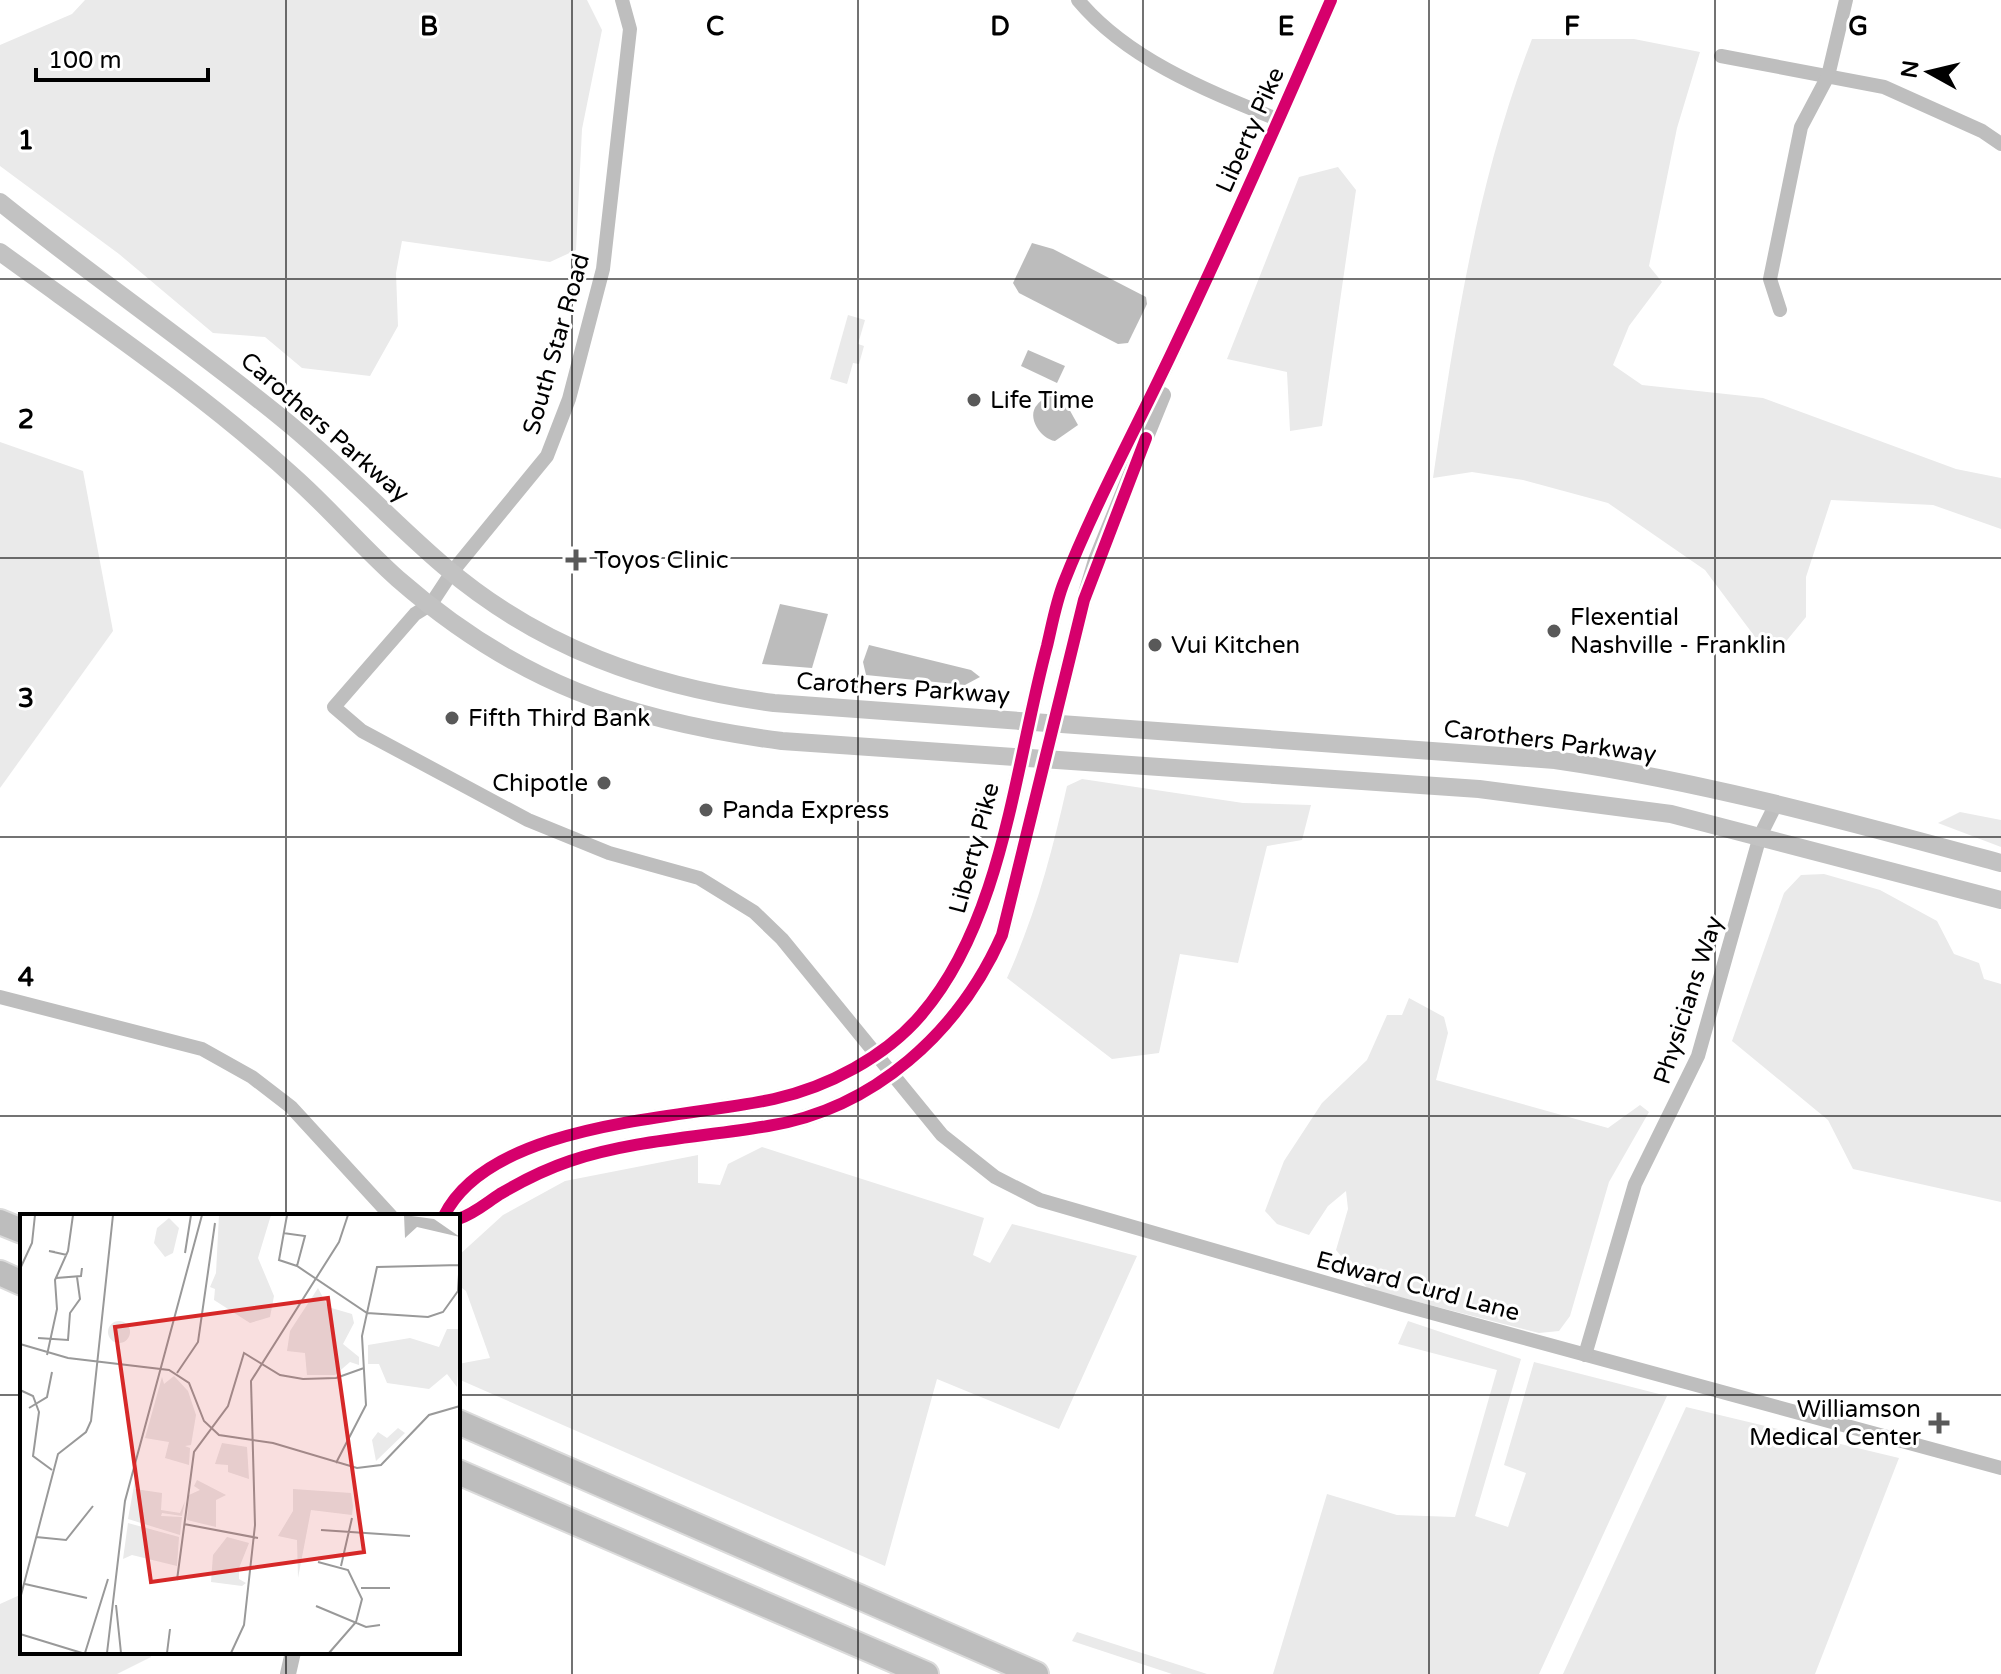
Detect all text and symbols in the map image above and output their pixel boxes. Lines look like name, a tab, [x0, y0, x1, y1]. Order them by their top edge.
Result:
text: B	[420, 11, 438, 42]
text: C	[706, 11, 724, 42]
text: D	[990, 11, 1010, 42]
text: E	[1278, 11, 1294, 42]
text: F	[1564, 11, 1580, 42]
text: G	[1848, 11, 1868, 42]
scale bar	[36, 32, 208, 82]
north arrow	[1889, 32, 1969, 112]
text: 100 m	[48, 46, 122, 75]
text: N	[1896, 59, 1924, 80]
street label: Liberty Pike	[1210, 63, 1291, 197]
text: 1	[18, 125, 34, 156]
street label: South Star Road	[517, 250, 596, 438]
street label: Carothers Parkway	[234, 346, 415, 509]
place label: Life Time	[990, 386, 1094, 415]
marker: Life Time	[965, 391, 983, 409]
text: 2	[18, 404, 34, 435]
place label: Toyos Clinic	[594, 546, 729, 575]
marker: Toyos Clinic	[565, 549, 587, 571]
place label: Flexential Nashville - Franklin	[1570, 603, 1786, 660]
marker: Flexential Nashville - Franklin	[1545, 622, 1563, 640]
place label: Vui Kitchen	[1171, 631, 1300, 660]
marker: Vui Kitchen	[1146, 636, 1164, 654]
street label: Carothers Parkway	[795, 667, 1011, 710]
text: 3	[18, 683, 34, 714]
place label: Fifth Third Bank	[468, 704, 650, 733]
marker: Fifth Third Bank	[443, 709, 461, 727]
street label: Carothers Parkway	[1442, 714, 1658, 769]
place label: Chipotle	[492, 769, 588, 798]
marker: Chipotle	[595, 774, 613, 792]
street label: Liberty Pike	[943, 780, 1006, 917]
place label: Panda Express	[722, 796, 889, 825]
marker: Panda Express	[697, 801, 715, 819]
street label: Physicians Way	[1648, 912, 1729, 1088]
text: 4	[18, 962, 34, 993]
inset map	[20, 1214, 460, 1654]
street label: Edward Curd Lane	[1313, 1245, 1523, 1328]
place label: Williamson Medical Center	[1749, 1395, 1922, 1452]
marker: Williamson Medical Center	[1928, 1412, 1950, 1434]

